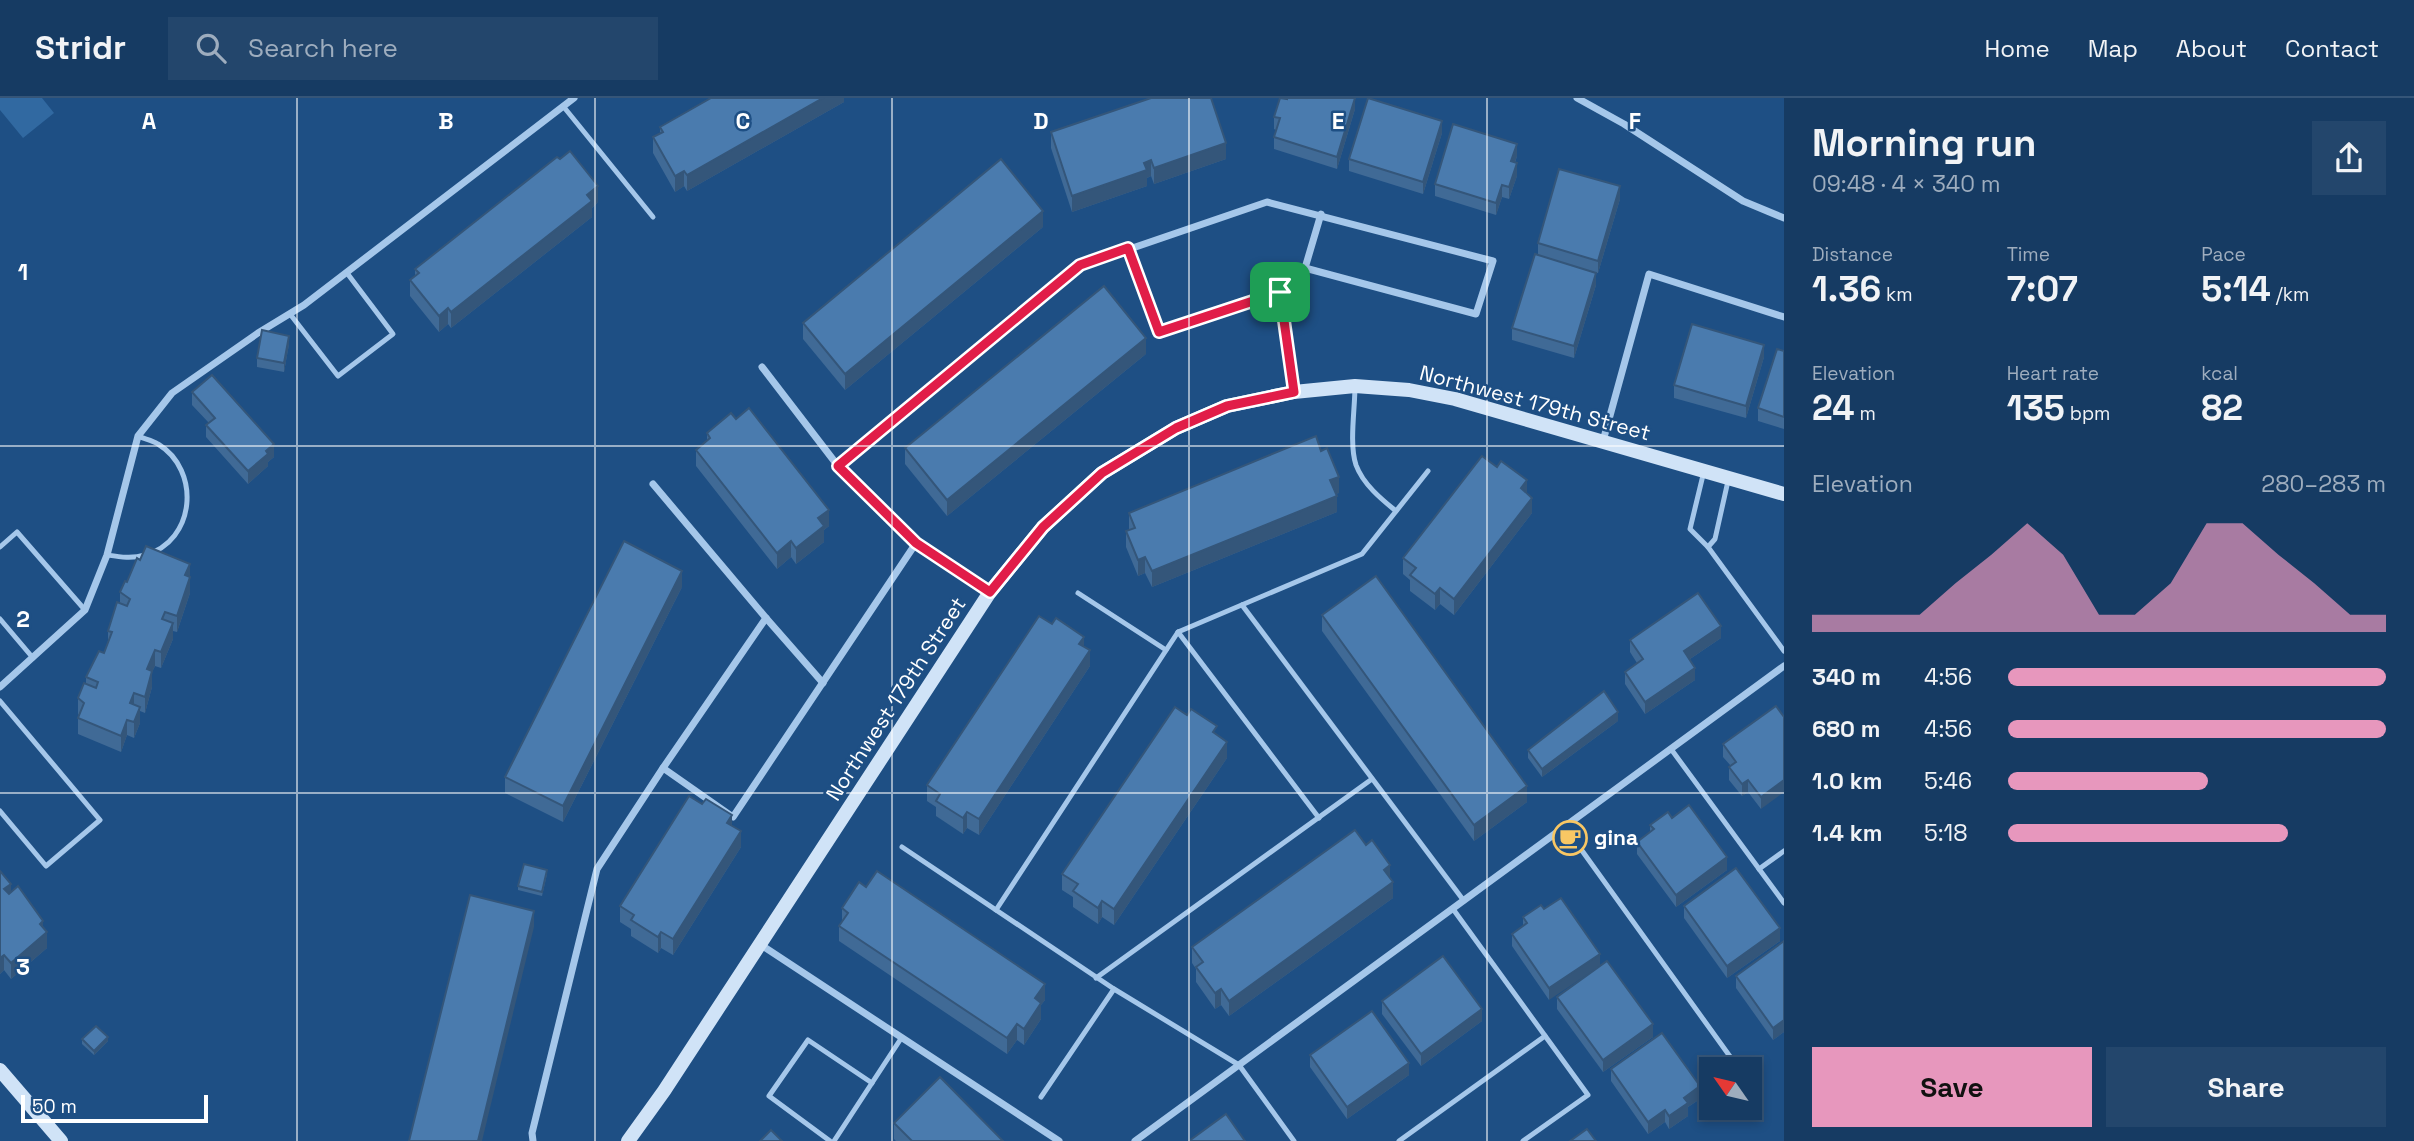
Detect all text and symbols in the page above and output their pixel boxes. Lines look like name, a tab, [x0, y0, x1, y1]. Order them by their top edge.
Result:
search box	[168, 17, 658, 80]
text: Stridr	[35, 27, 126, 69]
icon: search	[192, 29, 230, 67]
text: Search here	[248, 31, 398, 65]
text: Home	[1984, 33, 2050, 64]
text: Map	[2088, 33, 2138, 64]
text: About	[2176, 33, 2247, 64]
text: Contact	[2285, 33, 2379, 64]
text: A	[142, 106, 157, 136]
text: B	[438, 106, 454, 136]
text: C	[736, 106, 750, 136]
text: D	[1033, 106, 1049, 136]
text: E	[1332, 106, 1344, 136]
text: F	[1629, 106, 1641, 136]
text: Morning run	[1812, 119, 2037, 167]
button: share	[2312, 121, 2386, 195]
text: 09:48 · 4 × 340 m	[1812, 169, 2001, 199]
text: Distance	[1812, 242, 1893, 267]
text: Time	[2007, 242, 2050, 267]
text: Pace	[2201, 242, 2246, 267]
text: 1	[18, 257, 28, 287]
pin	[1250, 262, 1310, 322]
text: 1.36	[1812, 267, 1881, 311]
text: 7:07	[2007, 267, 2078, 311]
text: 5:14	[2201, 267, 2271, 311]
icon: arrive	[1261, 273, 1299, 311]
text: km	[1881, 282, 1913, 307]
text: /km	[2271, 282, 2309, 307]
street label: Northwest 179th Street	[1417, 359, 1653, 446]
text: Elevation	[1812, 361, 1895, 386]
text: Heart rate	[2007, 361, 2099, 386]
text: kcal	[2201, 361, 2238, 386]
text: 24	[1812, 386, 1855, 430]
text: 135	[2007, 386, 2065, 430]
text: 82	[2201, 386, 2243, 430]
text: m	[1855, 401, 1876, 426]
text: bpm	[2065, 401, 2110, 426]
text: Elevation	[1812, 469, 1913, 499]
text: 280–283 m	[2261, 469, 2386, 499]
street label: Northwest 179th Street	[820, 592, 972, 806]
text: 2	[16, 604, 30, 634]
text: 340 m	[1812, 662, 1881, 692]
text: 4:56	[1924, 662, 1972, 692]
text: 680 m	[1812, 714, 1880, 744]
text: 4:56	[1924, 714, 1972, 744]
text: 1.0 km	[1812, 766, 1882, 796]
text: 5:46	[1924, 766, 1972, 796]
text: 1.4 km	[1812, 818, 1882, 848]
text: 5:18	[1924, 818, 1968, 848]
cafe icon: gina	[1551, 819, 1589, 857]
place label: gina	[1594, 824, 1638, 851]
text: 3	[16, 952, 30, 982]
button: Save	[1812, 1047, 2092, 1127]
button: Share	[2106, 1047, 2386, 1127]
north arrow	[1699, 1057, 1762, 1120]
map controls	[1699, 1057, 1762, 1120]
scale bar	[21, 1092, 208, 1124]
text: 50 m	[32, 1094, 77, 1119]

